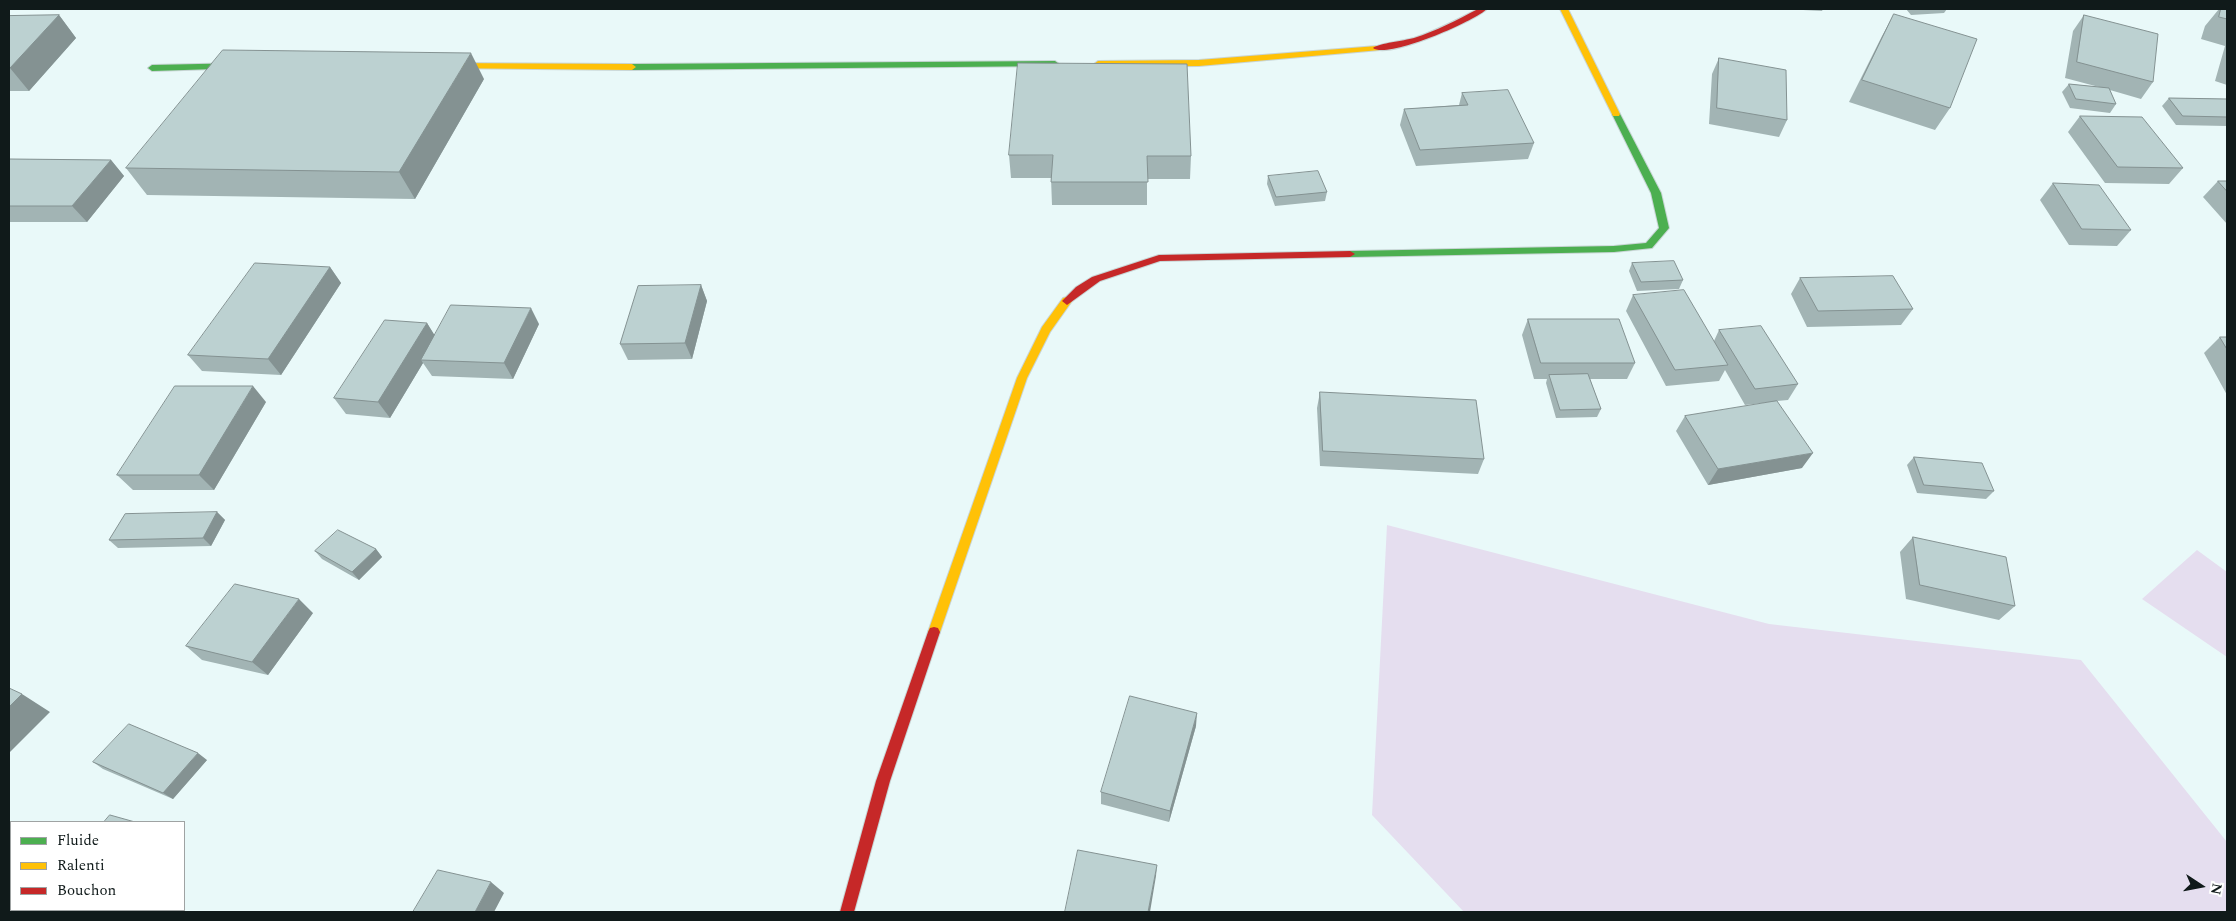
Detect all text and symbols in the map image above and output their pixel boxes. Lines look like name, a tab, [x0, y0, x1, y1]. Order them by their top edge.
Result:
legend	[10, 821, 185, 911]
text: Fluide	[57, 829, 99, 852]
text: Ralenti	[57, 854, 105, 877]
north arrow	[2176, 861, 2226, 911]
text: Bouchon	[57, 879, 116, 902]
text: N	[2205, 881, 2228, 897]

